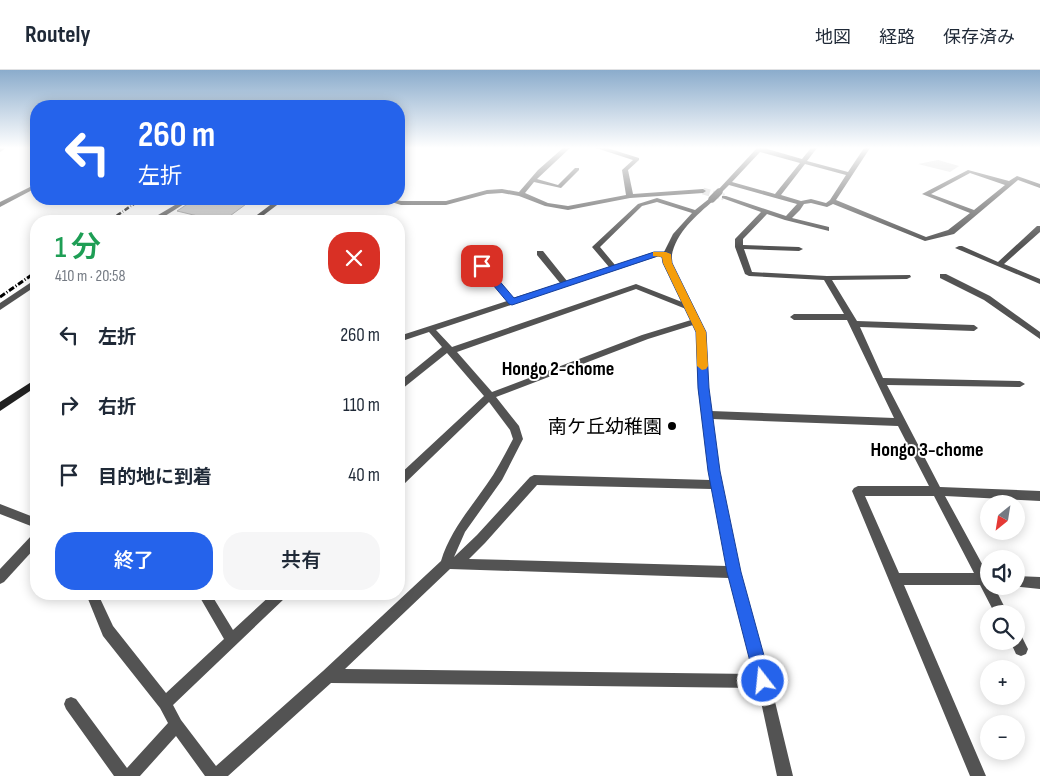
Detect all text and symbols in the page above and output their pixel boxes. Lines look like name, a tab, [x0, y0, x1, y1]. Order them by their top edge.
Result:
text: Routely	[25, 20, 90, 49]
text: 地図	[815, 27, 851, 48]
text: 経路	[879, 27, 915, 48]
text: 保存済み	[943, 27, 1015, 48]
text: 260 m	[138, 114, 215, 157]
icon: left	[55, 120, 120, 185]
text: 左折	[138, 163, 182, 190]
text: 1 分	[55, 230, 101, 266]
button: close	[328, 232, 380, 284]
pin	[461, 245, 503, 287]
icon: arrive	[468, 252, 496, 280]
text: 410 m · 20:58	[55, 267, 126, 286]
icon: left	[55, 321, 83, 349]
text: 260 m	[340, 324, 380, 347]
text: 左折	[98, 326, 136, 349]
district label: Hongo 2-chome	[502, 357, 614, 381]
icon: right	[55, 391, 83, 419]
text: 110 m	[343, 394, 380, 417]
text: 右折	[98, 396, 136, 419]
place label: 南ケ丘幼稚園	[548, 416, 662, 439]
marker: 南ケ丘幼稚園	[666, 420, 678, 432]
district label: Hongo 3-chome	[871, 438, 983, 462]
icon: arrive	[55, 461, 83, 489]
text: 40 m	[348, 464, 380, 487]
text: 目的地に到着	[98, 466, 212, 489]
north arrow	[980, 495, 1025, 540]
map controls	[980, 495, 1025, 760]
button: 終了	[55, 532, 213, 590]
button: 共有	[223, 532, 380, 590]
button: sound	[980, 550, 1025, 595]
button: search	[980, 605, 1025, 650]
position arrow	[736, 654, 788, 706]
button: +	[980, 660, 1025, 705]
button: −	[980, 715, 1025, 760]

